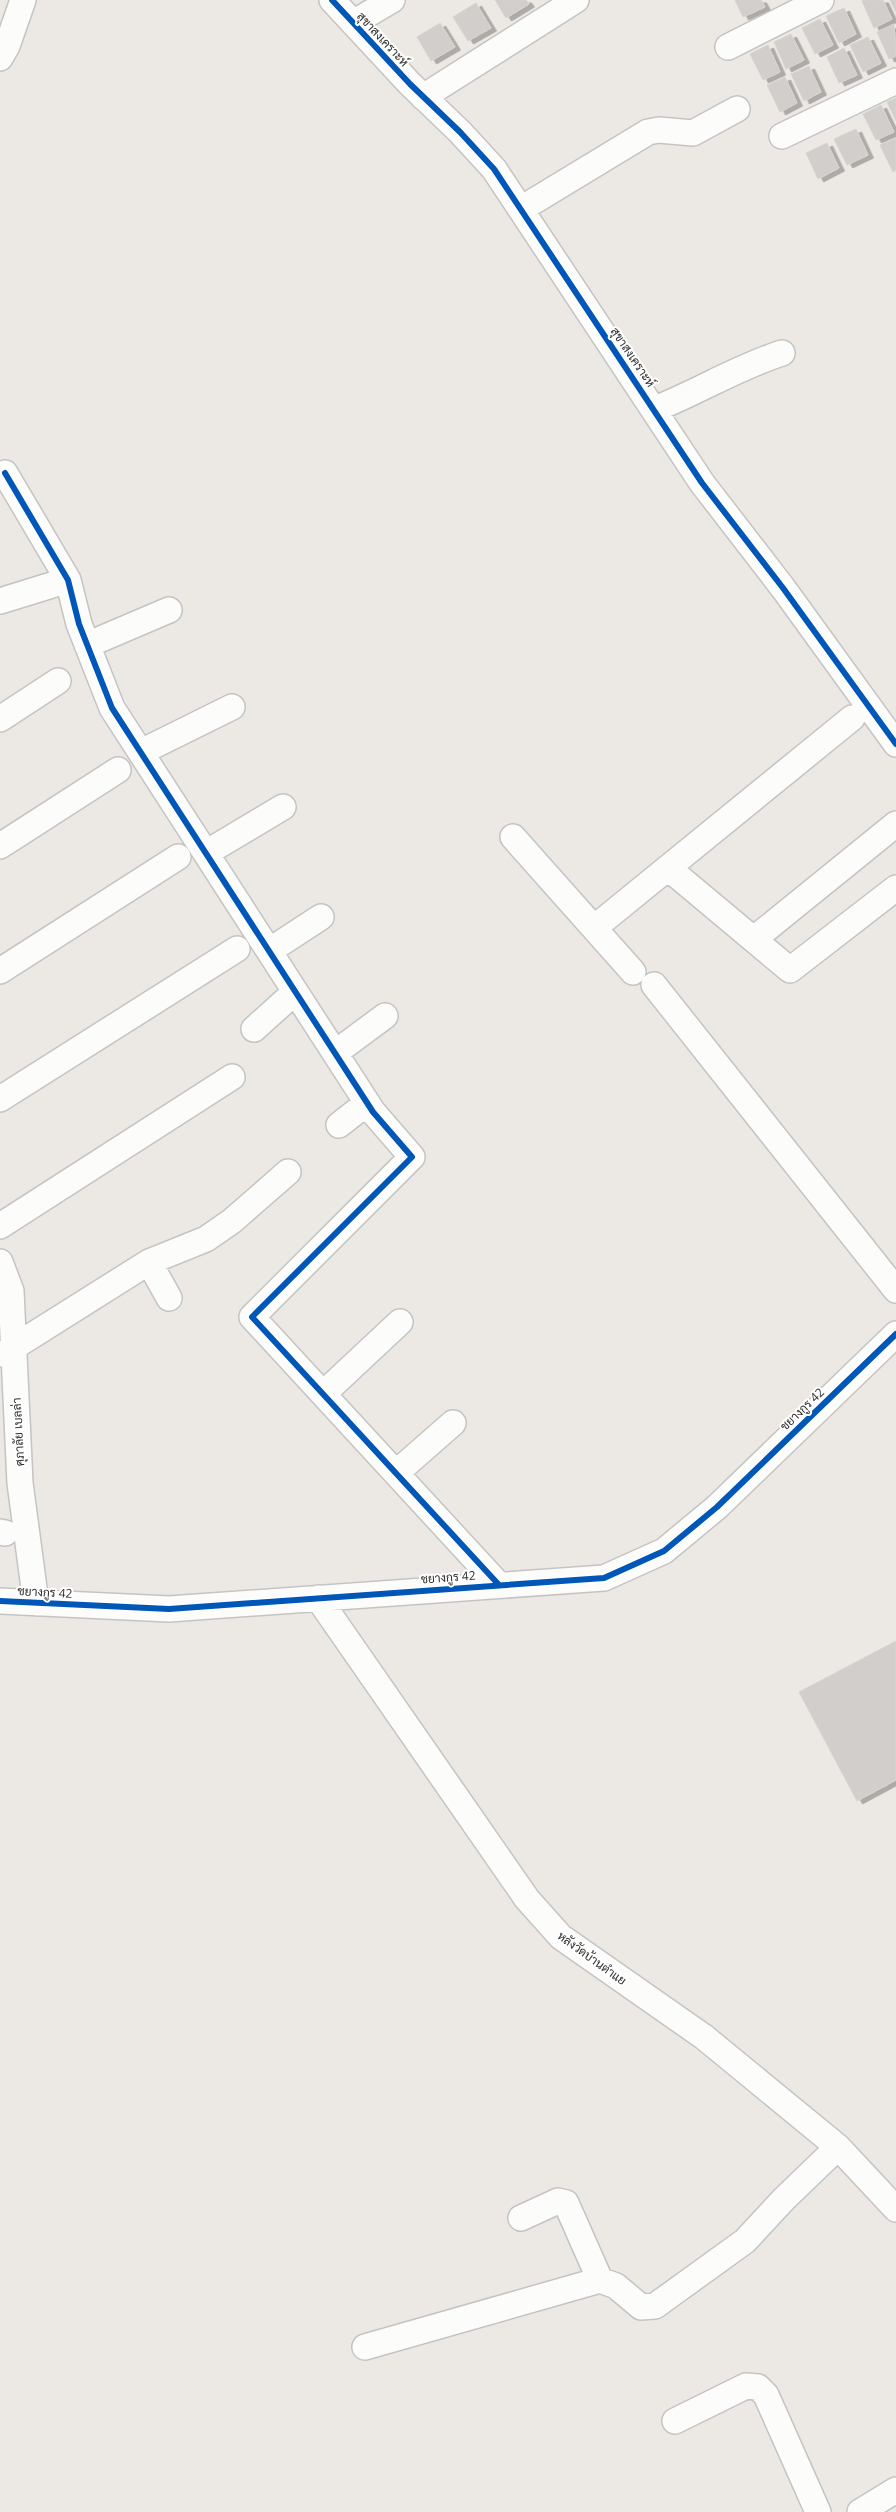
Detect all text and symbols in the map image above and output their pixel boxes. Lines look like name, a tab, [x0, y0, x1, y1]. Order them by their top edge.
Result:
street label: สุขาสงเคราะห์	[353, 8, 413, 71]
street label: สุขาสงเคราะห์	[606, 324, 659, 391]
street label: ชยางกูร 42	[776, 1384, 828, 1434]
street label: ศุภาลัย เบลล่า	[8, 1397, 29, 1467]
street label: ชยางกูร 42	[420, 1567, 476, 1587]
street label: ชยางกูร 42	[17, 1582, 73, 1602]
street label: หลังวัดบ้านตำแย	[554, 1927, 630, 1989]

